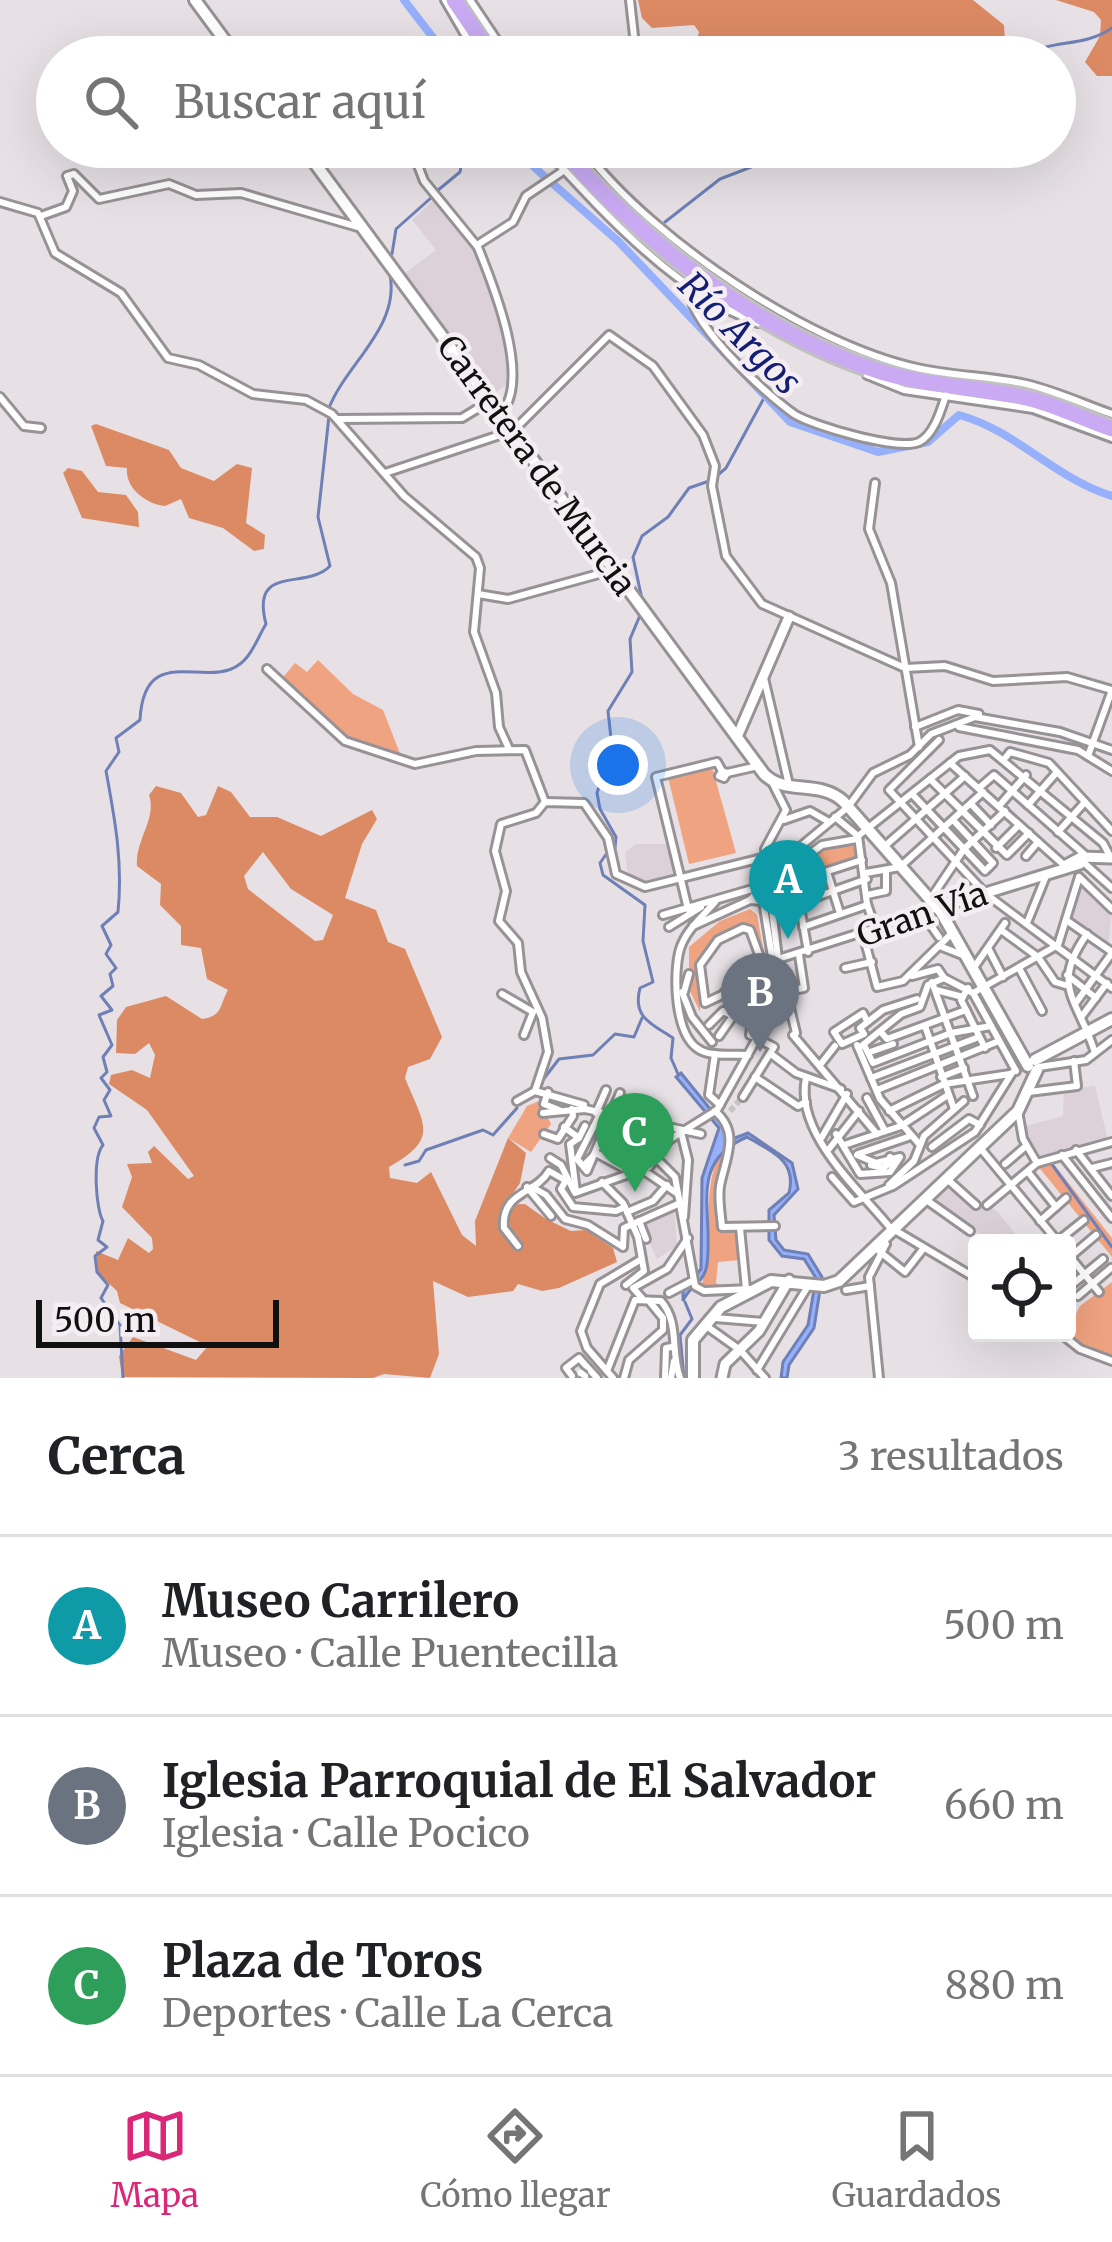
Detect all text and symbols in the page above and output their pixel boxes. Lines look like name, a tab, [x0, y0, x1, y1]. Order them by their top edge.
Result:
search box	[36, 36, 1076, 168]
icon: search	[78, 69, 144, 135]
text: Buscar aquí	[174, 74, 425, 130]
water label: Río Argos	[669, 263, 810, 404]
street label: Carretera de Murcia	[428, 327, 645, 603]
your location	[588, 735, 648, 795]
pin: A	[749, 840, 827, 939]
street label: Gran Vía	[852, 873, 993, 956]
pin: B	[721, 953, 799, 1052]
pin: C	[596, 1093, 674, 1192]
map controls	[968, 1234, 1076, 1342]
button: locate	[968, 1234, 1076, 1342]
scale bar	[36, 1294, 279, 1347]
text: 500 m	[54, 1300, 156, 1341]
text: Cerca	[48, 1424, 186, 1488]
text: 3 resultados	[838, 1432, 1064, 1481]
text: Museo Carrilero	[162, 1573, 519, 1629]
text: A	[73, 1601, 101, 1650]
text: 500 m	[943, 1601, 1064, 1650]
text: Museo · Calle Puentecilla	[162, 1629, 618, 1678]
text: Iglesia Parroquial de El Salvador	[162, 1753, 876, 1809]
text: B	[73, 1781, 101, 1830]
text: 660 m	[944, 1781, 1064, 1830]
text: Iglesia · Calle Pocico	[162, 1809, 530, 1858]
text: Plaza de Toros	[162, 1933, 483, 1989]
text: C	[74, 1961, 100, 2010]
text: 880 m	[945, 1961, 1064, 2010]
text: Deportes · Calle La Cerca	[162, 1989, 613, 2038]
tab: Mapa	[111, 2103, 199, 2216]
tab: Cómo llegar	[420, 2103, 611, 2216]
tab: Guardados	[832, 2103, 1001, 2216]

